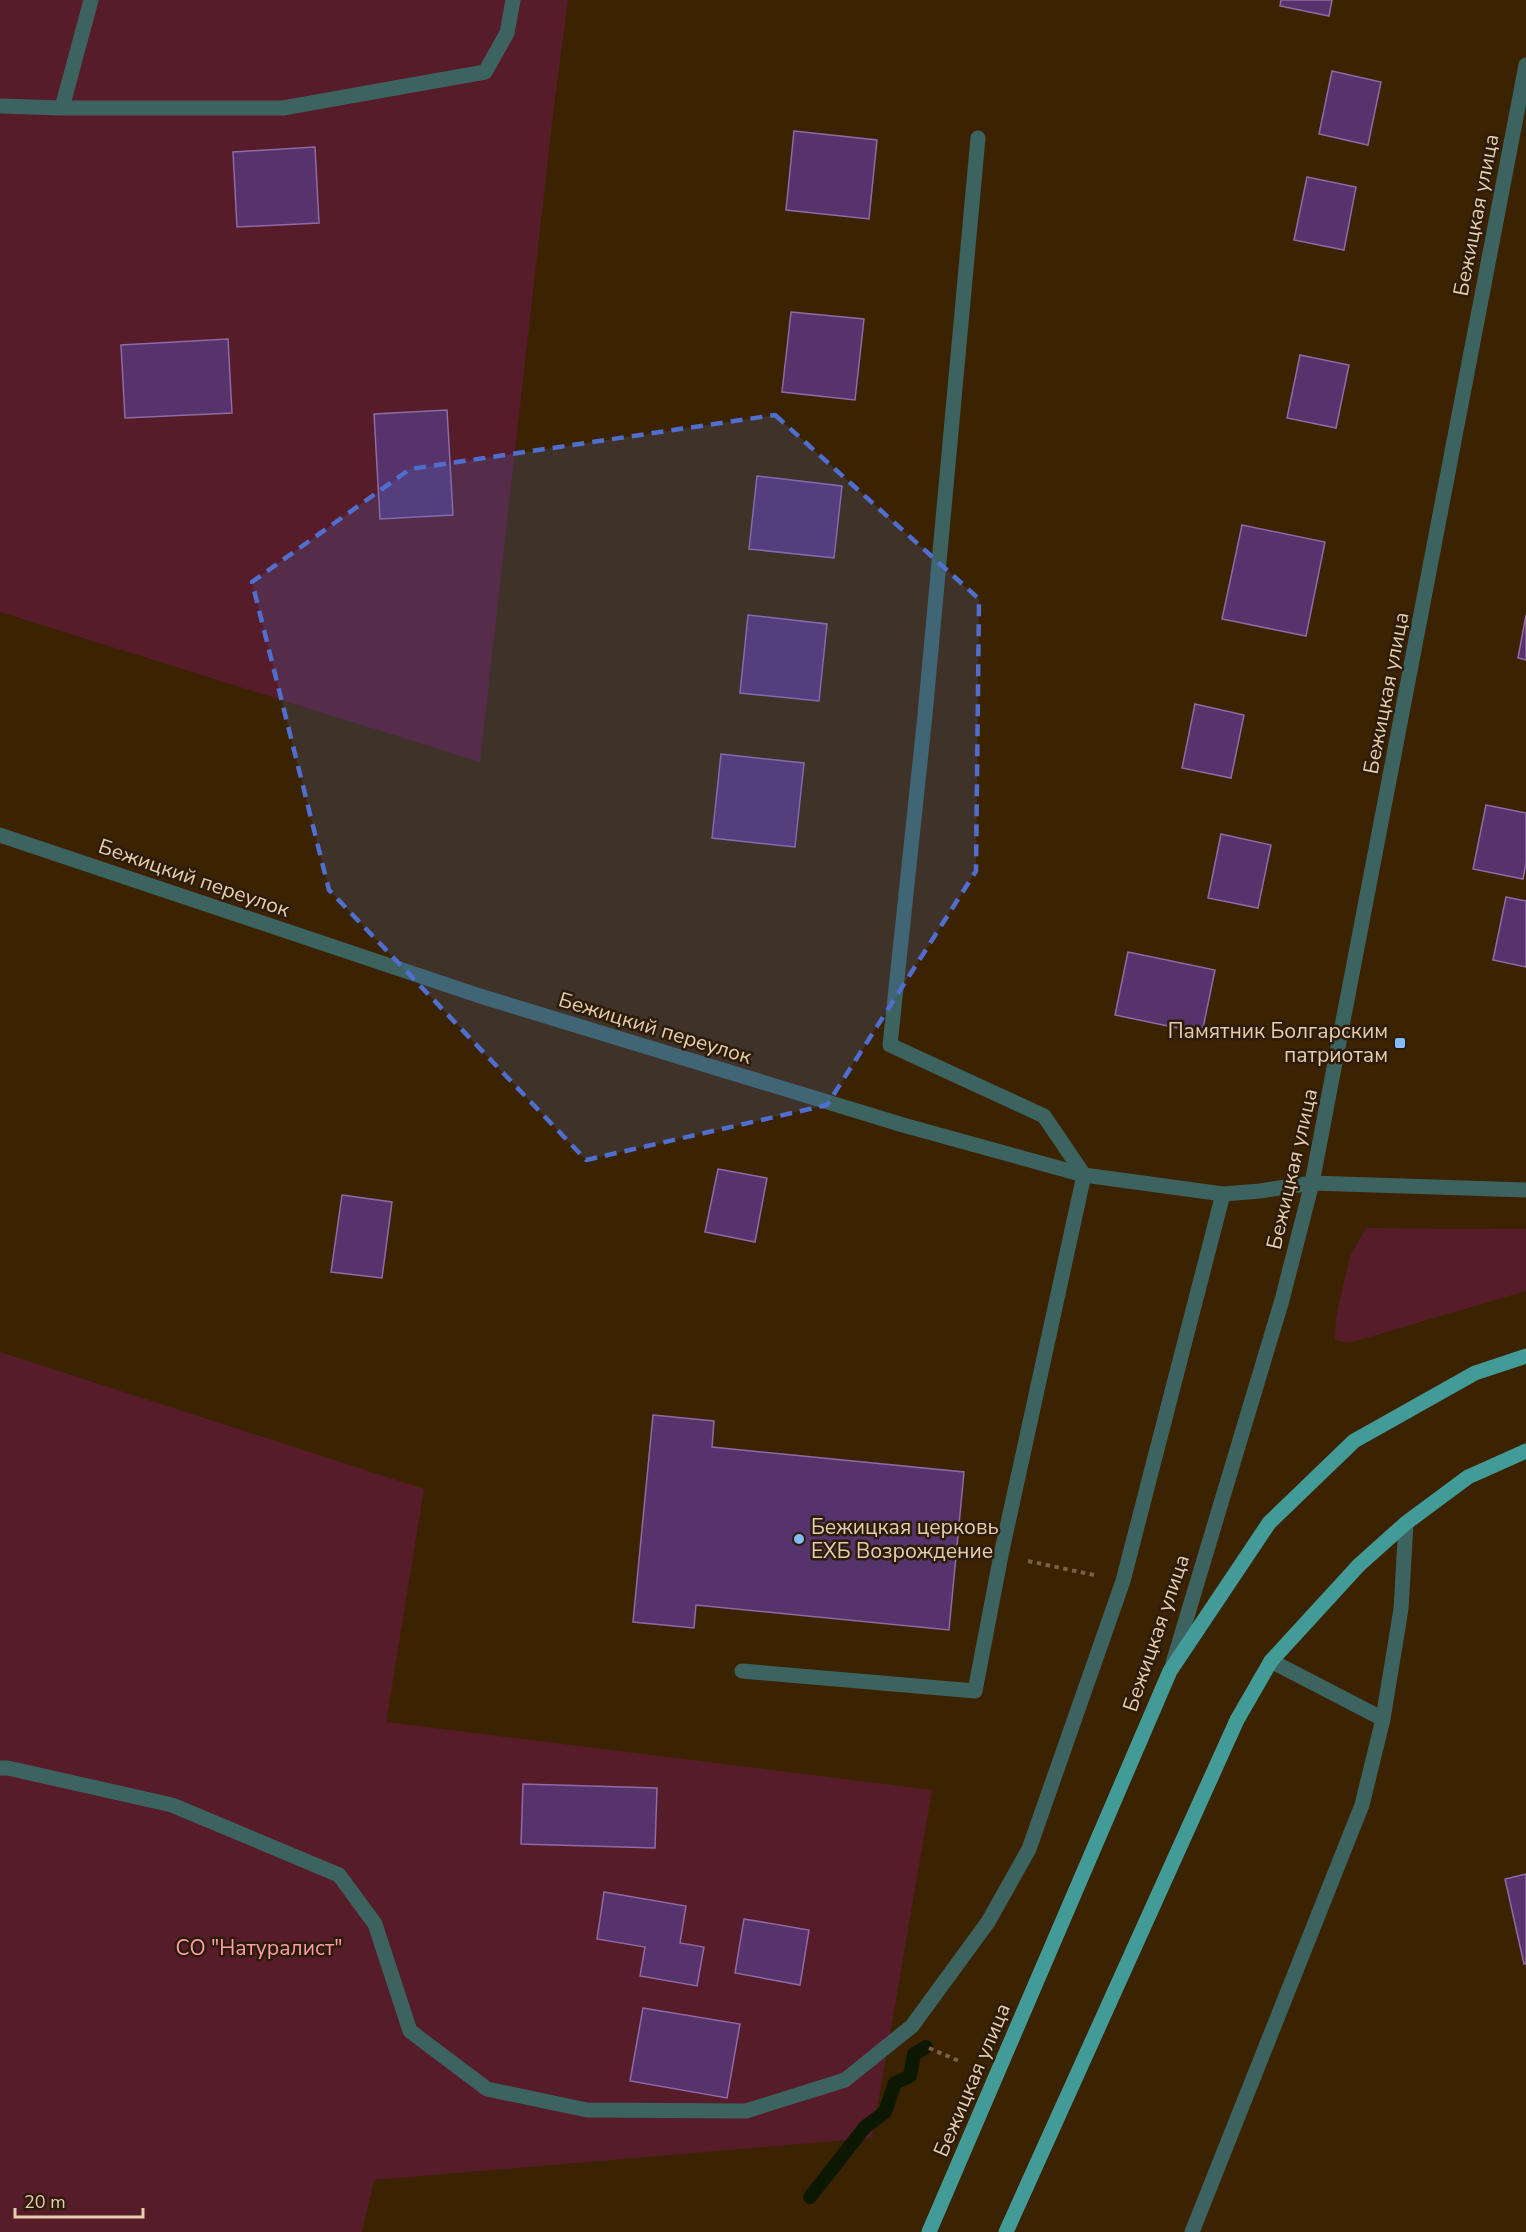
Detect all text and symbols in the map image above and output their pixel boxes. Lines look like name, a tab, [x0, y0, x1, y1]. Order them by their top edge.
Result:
street label: Бежицкая улица	[1447, 132, 1505, 298]
street label: Бежицкая улица	[1357, 610, 1415, 776]
street label: Бежицкий переулок	[95, 832, 294, 924]
street label: Бежицкий переулок	[555, 985, 756, 1071]
place label: Памятник Болгарским патриотам	[1168, 1017, 1388, 1069]
marker: Памятник Болгарским патриотам	[1393, 1036, 1407, 1050]
street label: Бежицкая улица	[1260, 1086, 1324, 1252]
place label: Бежицкая церковь ЕХБ Возрождение	[811, 1513, 999, 1565]
marker: Бежицкая церковь ЕХБ Возрождение	[792, 1532, 806, 1546]
street label: Бежицкая улица	[1116, 1551, 1196, 1715]
park label: СО "Натуралист"	[176, 1934, 342, 1962]
street label: Бежицкая улица	[927, 1999, 1017, 2161]
scale bar	[15, 2181, 142, 2219]
text: 20 m	[24, 2190, 66, 2214]

